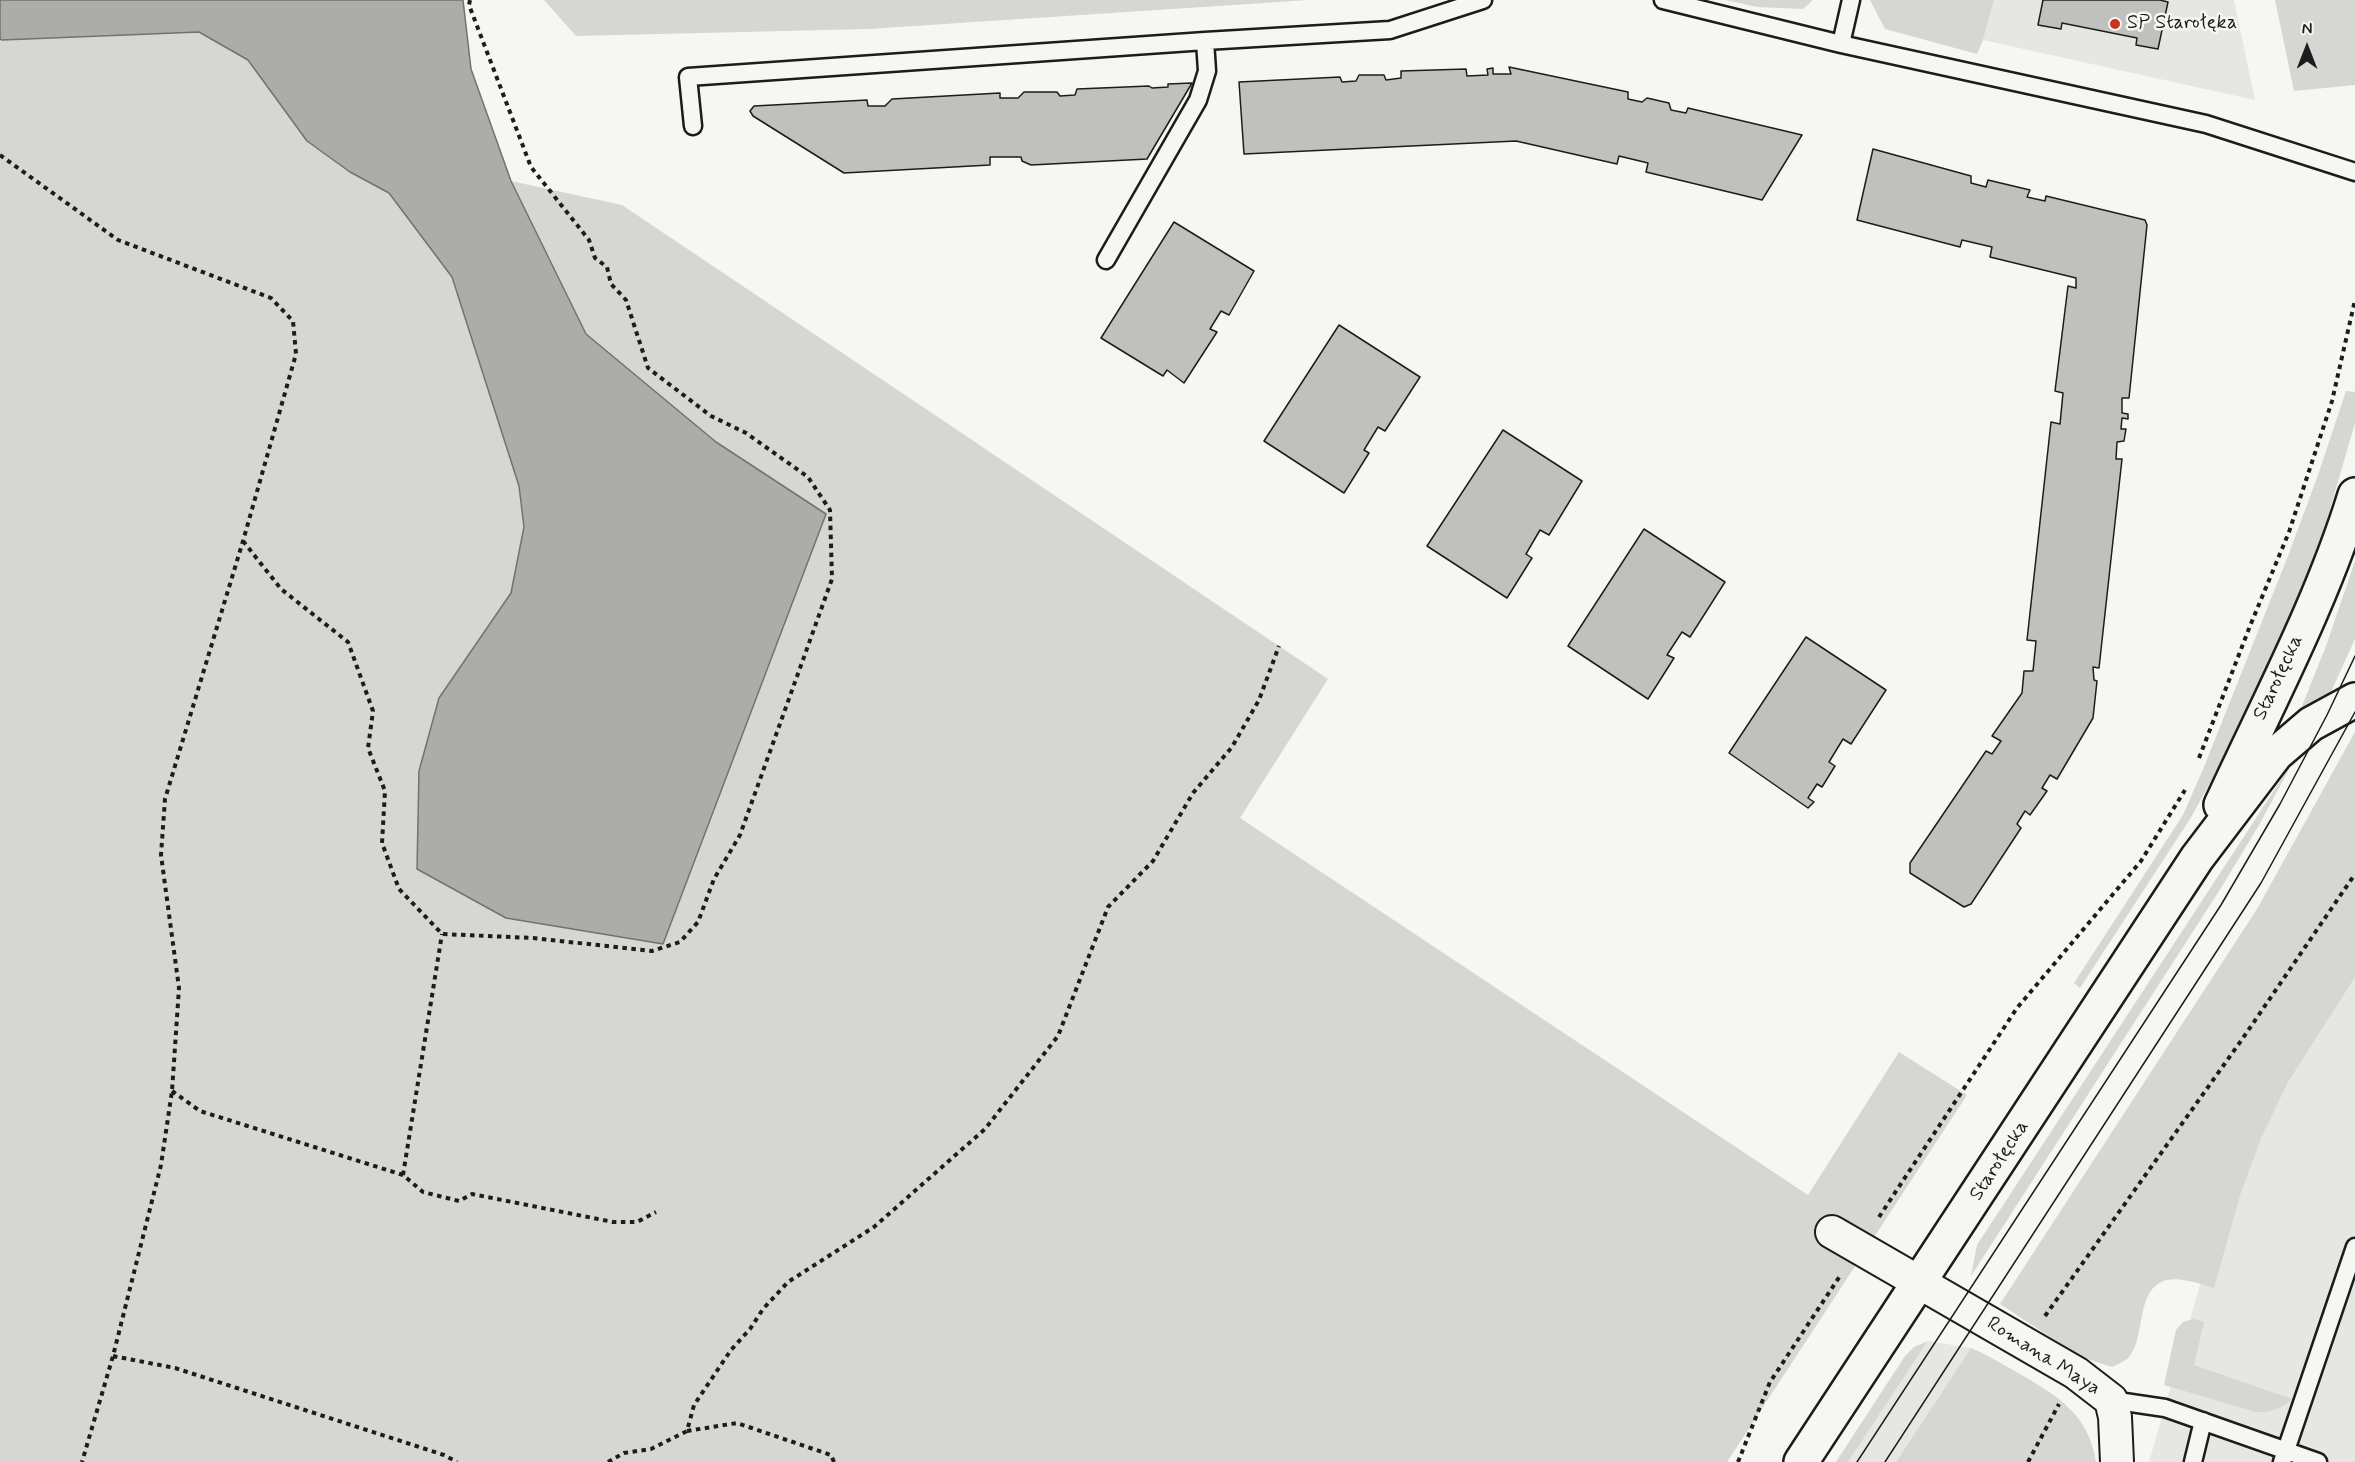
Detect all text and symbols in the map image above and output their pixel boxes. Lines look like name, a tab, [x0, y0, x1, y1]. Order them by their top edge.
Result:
place label: SP Starołęka	[2127, 12, 2237, 36]
marker: SP Starołęka	[2108, 17, 2122, 31]
north arrow	[2277, 18, 2337, 78]
text: N	[2302, 19, 2312, 40]
street label: Starołęcka	[2249, 632, 2309, 724]
street label: Starołęcka	[1965, 1116, 2035, 1206]
street label: Romana Maya	[1982, 1313, 2104, 1401]

